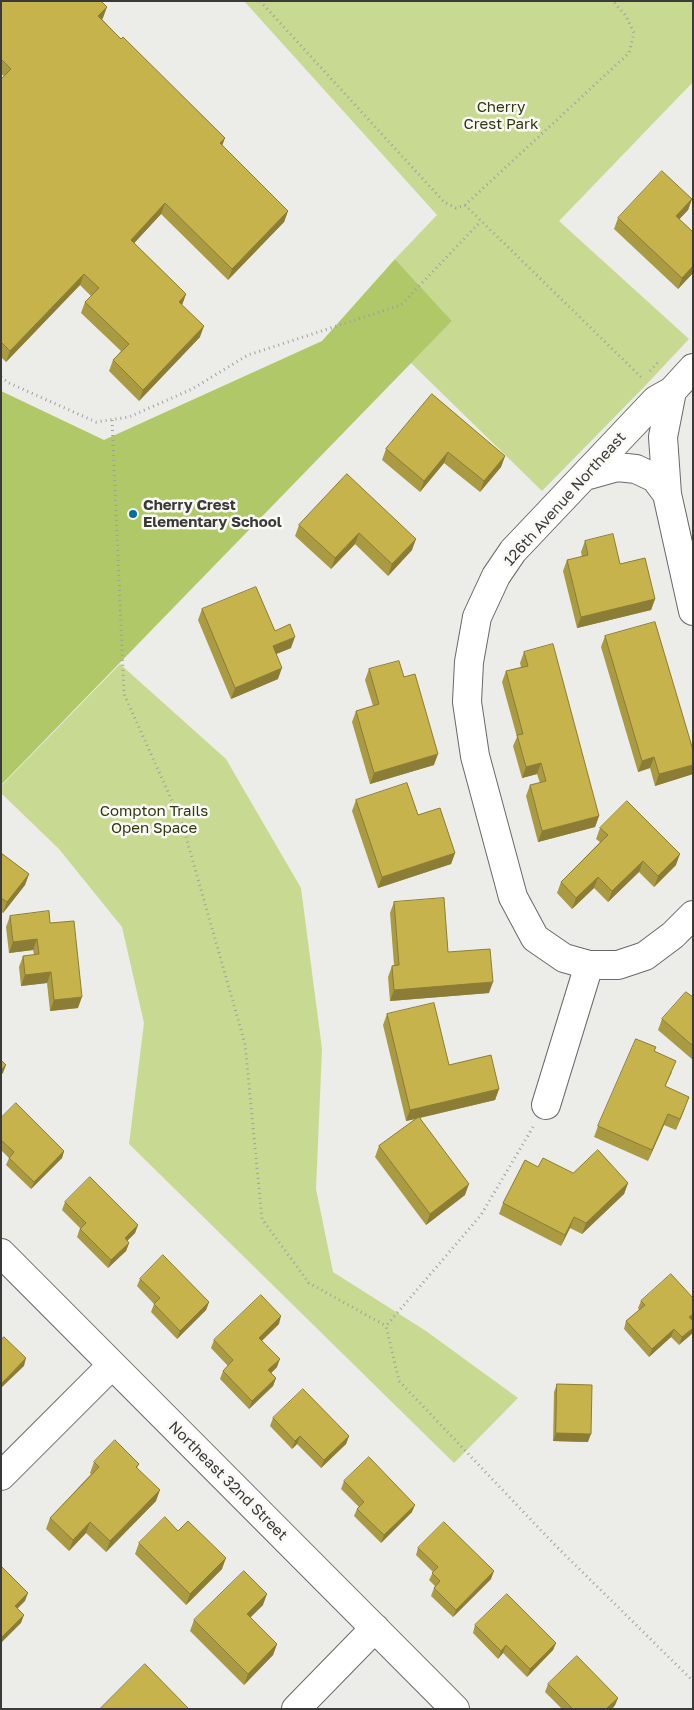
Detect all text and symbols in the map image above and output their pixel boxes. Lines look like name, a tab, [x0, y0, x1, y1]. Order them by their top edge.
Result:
park label: Cherry Crest Park	[464, 98, 538, 133]
street label: 126th Avenue Northeast	[500, 428, 630, 570]
place label: Cherry Crest Elementary School	[143, 496, 282, 531]
marker: Cherry Crest Elementary School	[127, 508, 139, 520]
park label: Compton Trails Open Space	[100, 802, 208, 837]
street label: Northeast 32nd Street	[165, 1418, 291, 1544]

